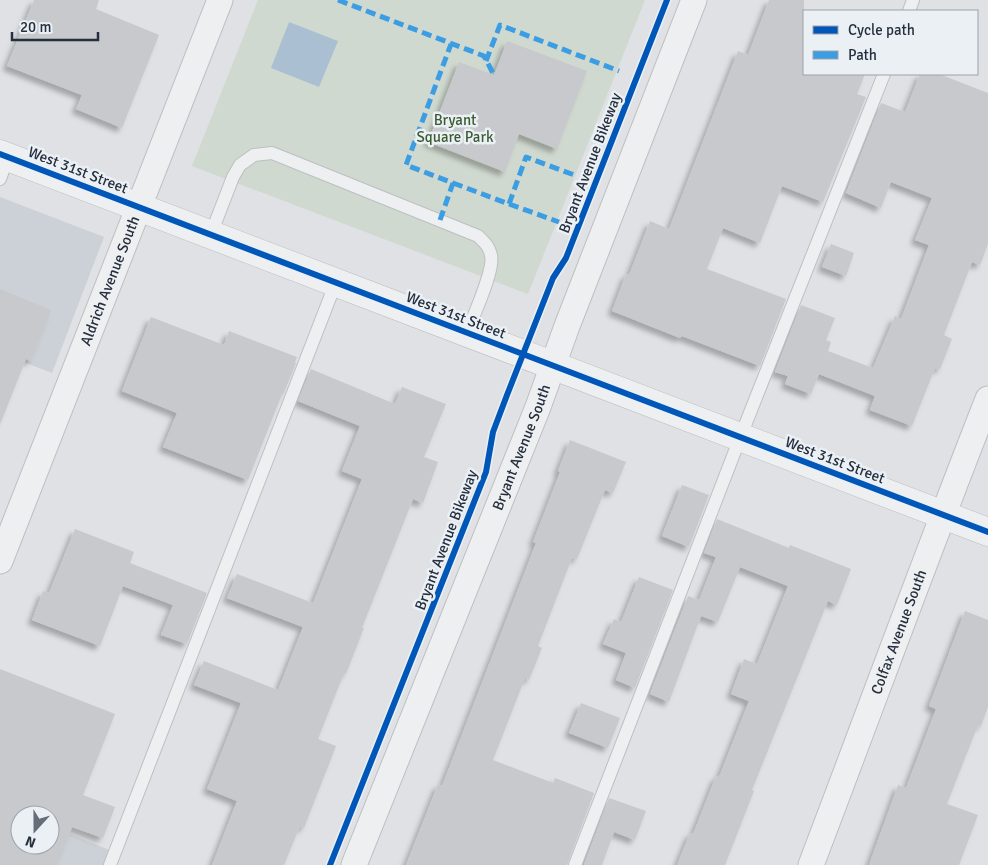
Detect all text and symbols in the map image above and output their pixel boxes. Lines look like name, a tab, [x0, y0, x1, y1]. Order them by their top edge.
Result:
scale bar	[12, 10, 99, 42]
legend	[803, 10, 978, 75]
text: 20 m	[20, 18, 51, 36]
text: Cycle path	[848, 21, 915, 39]
text: Path	[848, 46, 877, 64]
street label: Bryant Avenue Bikeway	[555, 90, 625, 236]
park label: Bryant Square Park	[417, 111, 494, 146]
street label: West 31st Street	[26, 143, 130, 197]
street label: Aldrich Avenue South	[76, 213, 143, 348]
street label: West 31st Street	[404, 288, 508, 342]
street label: Bryant Avenue South	[488, 382, 554, 513]
street label: West 31st Street	[783, 433, 887, 487]
street label: Bryant Avenue Bikeway	[411, 467, 481, 613]
street label: Colfax Avenue South	[867, 567, 930, 697]
north arrow	[10, 805, 60, 855]
text: N	[23, 832, 38, 851]

